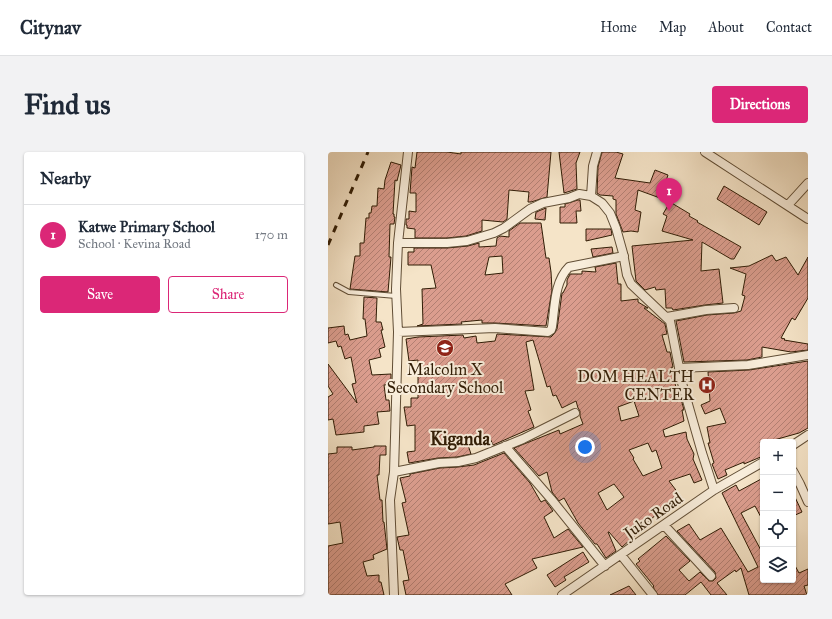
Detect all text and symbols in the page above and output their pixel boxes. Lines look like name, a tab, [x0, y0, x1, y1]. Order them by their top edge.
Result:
text: Citynav	[20, 16, 81, 39]
text: Home	[600, 19, 637, 36]
text: Map	[659, 19, 686, 36]
text: About	[708, 19, 744, 36]
text: Contact	[766, 19, 812, 36]
button: Directions	[712, 86, 808, 123]
text: Find us	[24, 87, 110, 122]
text: Nearby	[40, 168, 91, 189]
pin: 1	[656, 178, 682, 211]
text: Katwe Primary School	[78, 218, 215, 236]
text: 1	[50, 227, 56, 243]
text: 170 m	[255, 227, 288, 243]
text: School · Kevina Road	[78, 236, 191, 252]
button: Save	[40, 276, 160, 313]
button: Share	[168, 276, 288, 313]
school or university icon: Malcolm X Secondary School	[435, 338, 455, 358]
place label: Malcolm X Secondary School	[387, 360, 504, 397]
place label: DOM HEALTH CENTER	[577, 367, 695, 404]
hospital icon: DOM HEALTH CENTER	[697, 375, 717, 395]
district label: Kiganda	[430, 428, 490, 451]
your location	[575, 437, 595, 457]
map controls	[760, 439, 796, 583]
button: +	[760, 439, 796, 475]
button: −	[760, 475, 796, 511]
street label: Juko Road	[619, 488, 687, 545]
button: locate	[760, 511, 796, 547]
button: layers	[760, 547, 796, 583]

